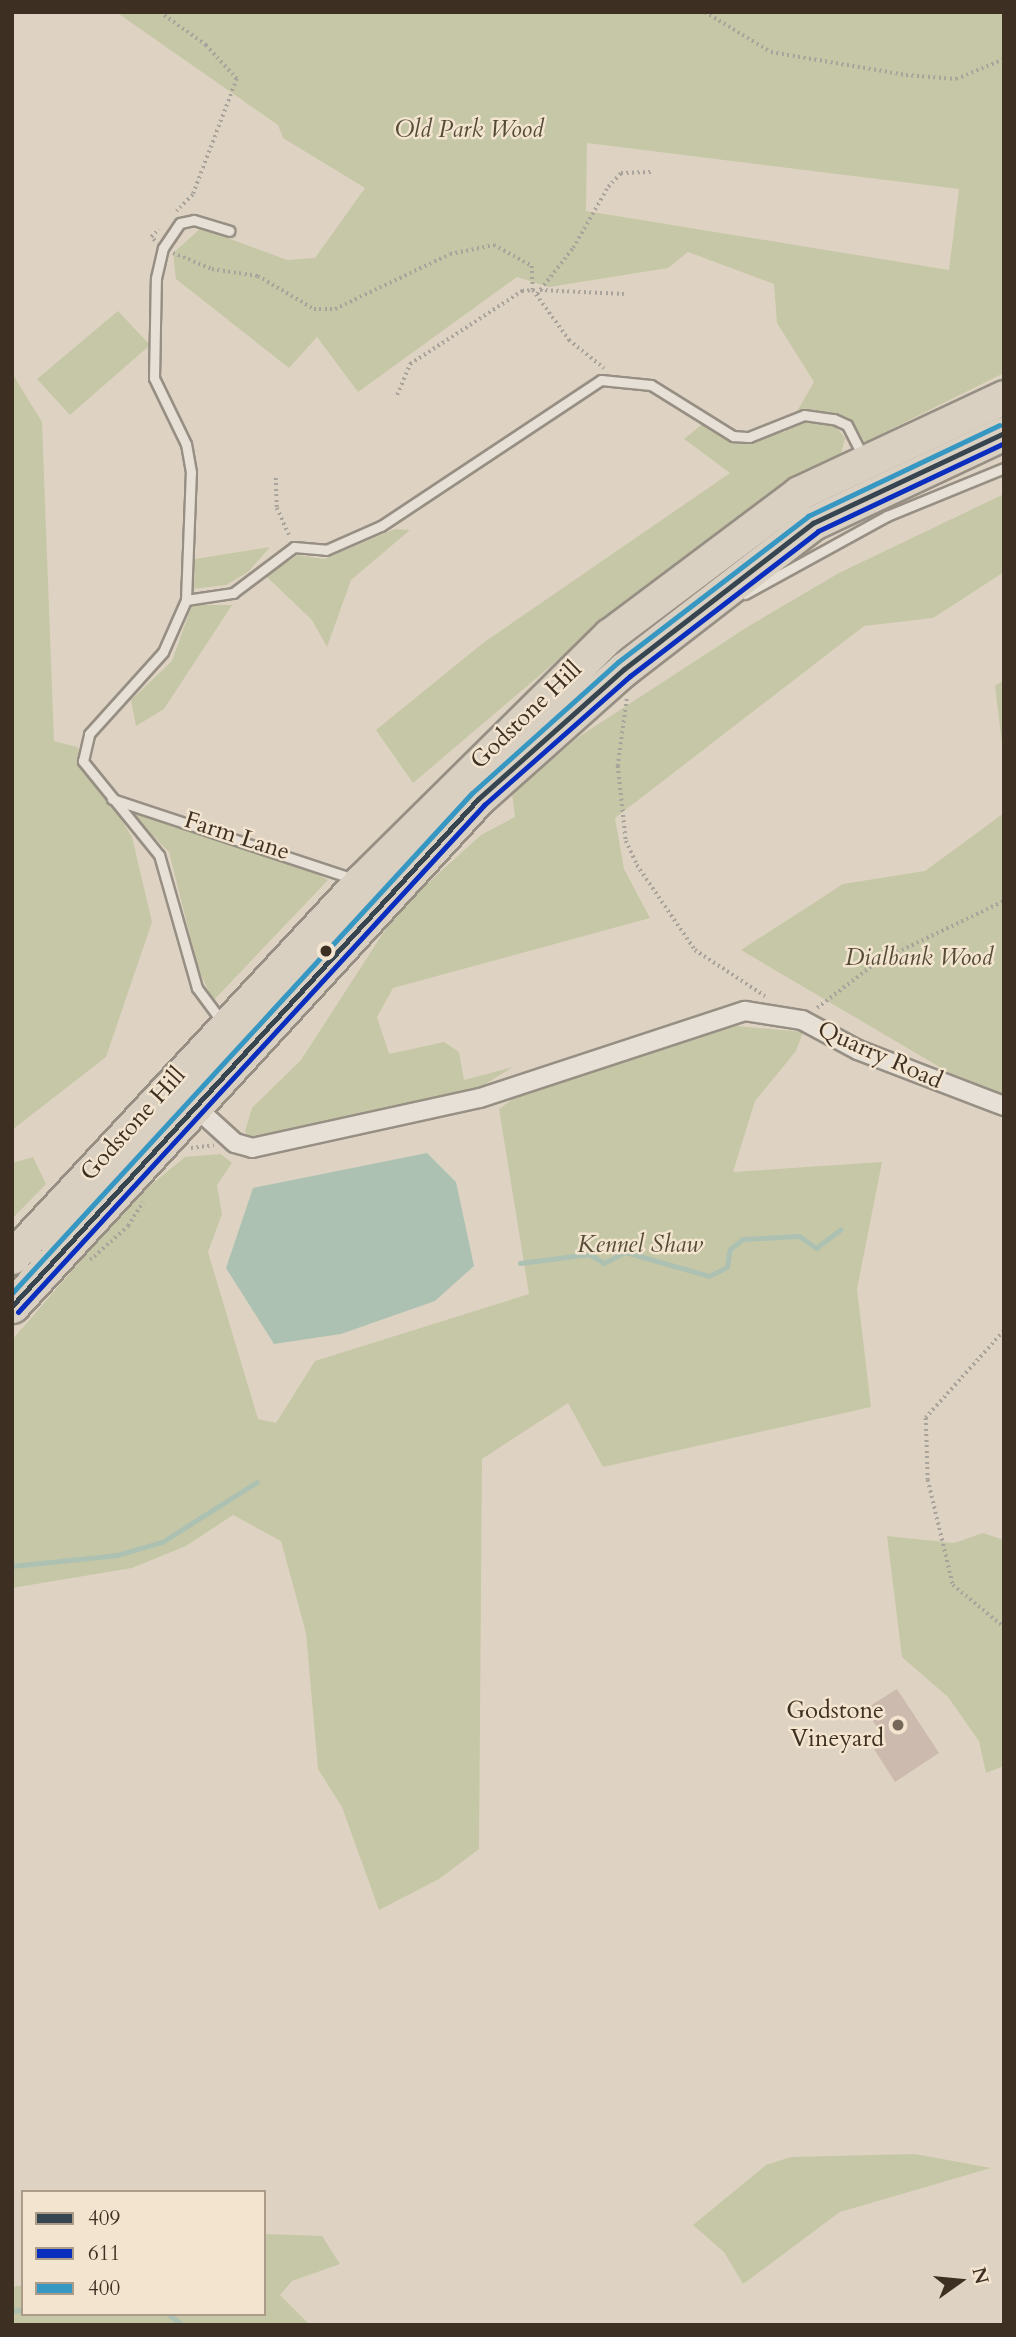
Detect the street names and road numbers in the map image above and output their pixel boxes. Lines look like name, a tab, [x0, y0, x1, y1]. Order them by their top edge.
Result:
street label: Godstone Hill	[464, 655, 588, 775]
street label: Farm Lane	[181, 805, 293, 867]
street label: Quarry Road	[813, 1015, 947, 1095]
street label: Godstone Hill	[74, 1061, 192, 1187]

